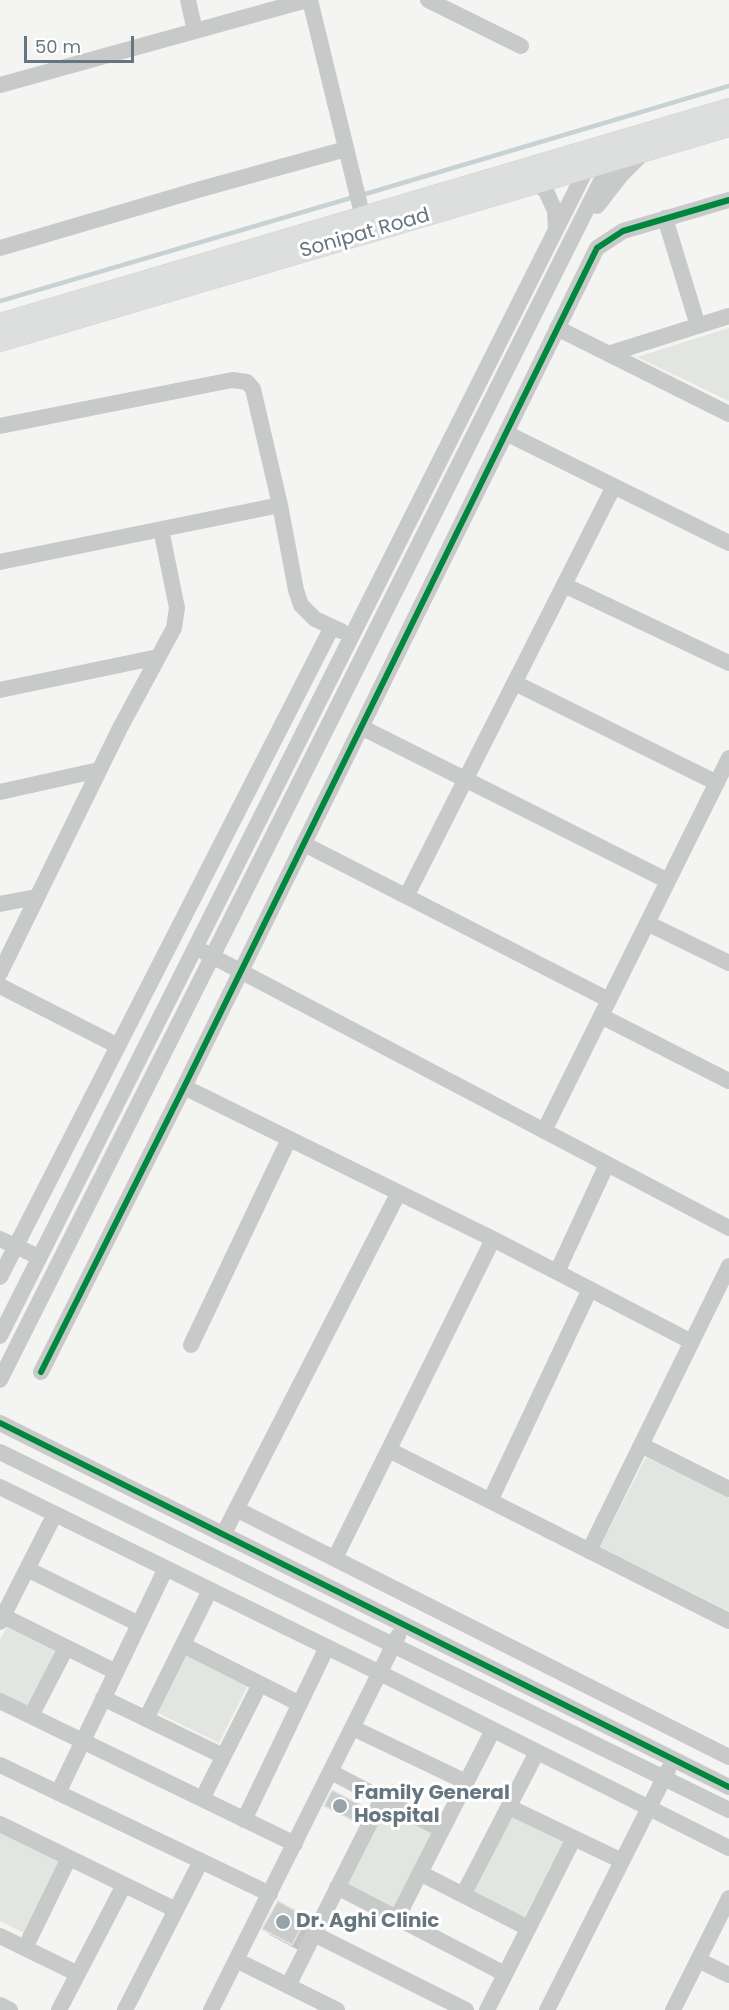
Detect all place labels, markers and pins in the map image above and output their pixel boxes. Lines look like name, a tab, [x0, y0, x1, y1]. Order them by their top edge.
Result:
place label: Family General Hospital	[354, 1782, 510, 1829]
marker: Family General Hospital	[331, 1797, 349, 1815]
place label: Dr. Aghi Clinic	[296, 1910, 439, 1934]
marker: Dr. Aghi Clinic	[274, 1913, 292, 1931]

